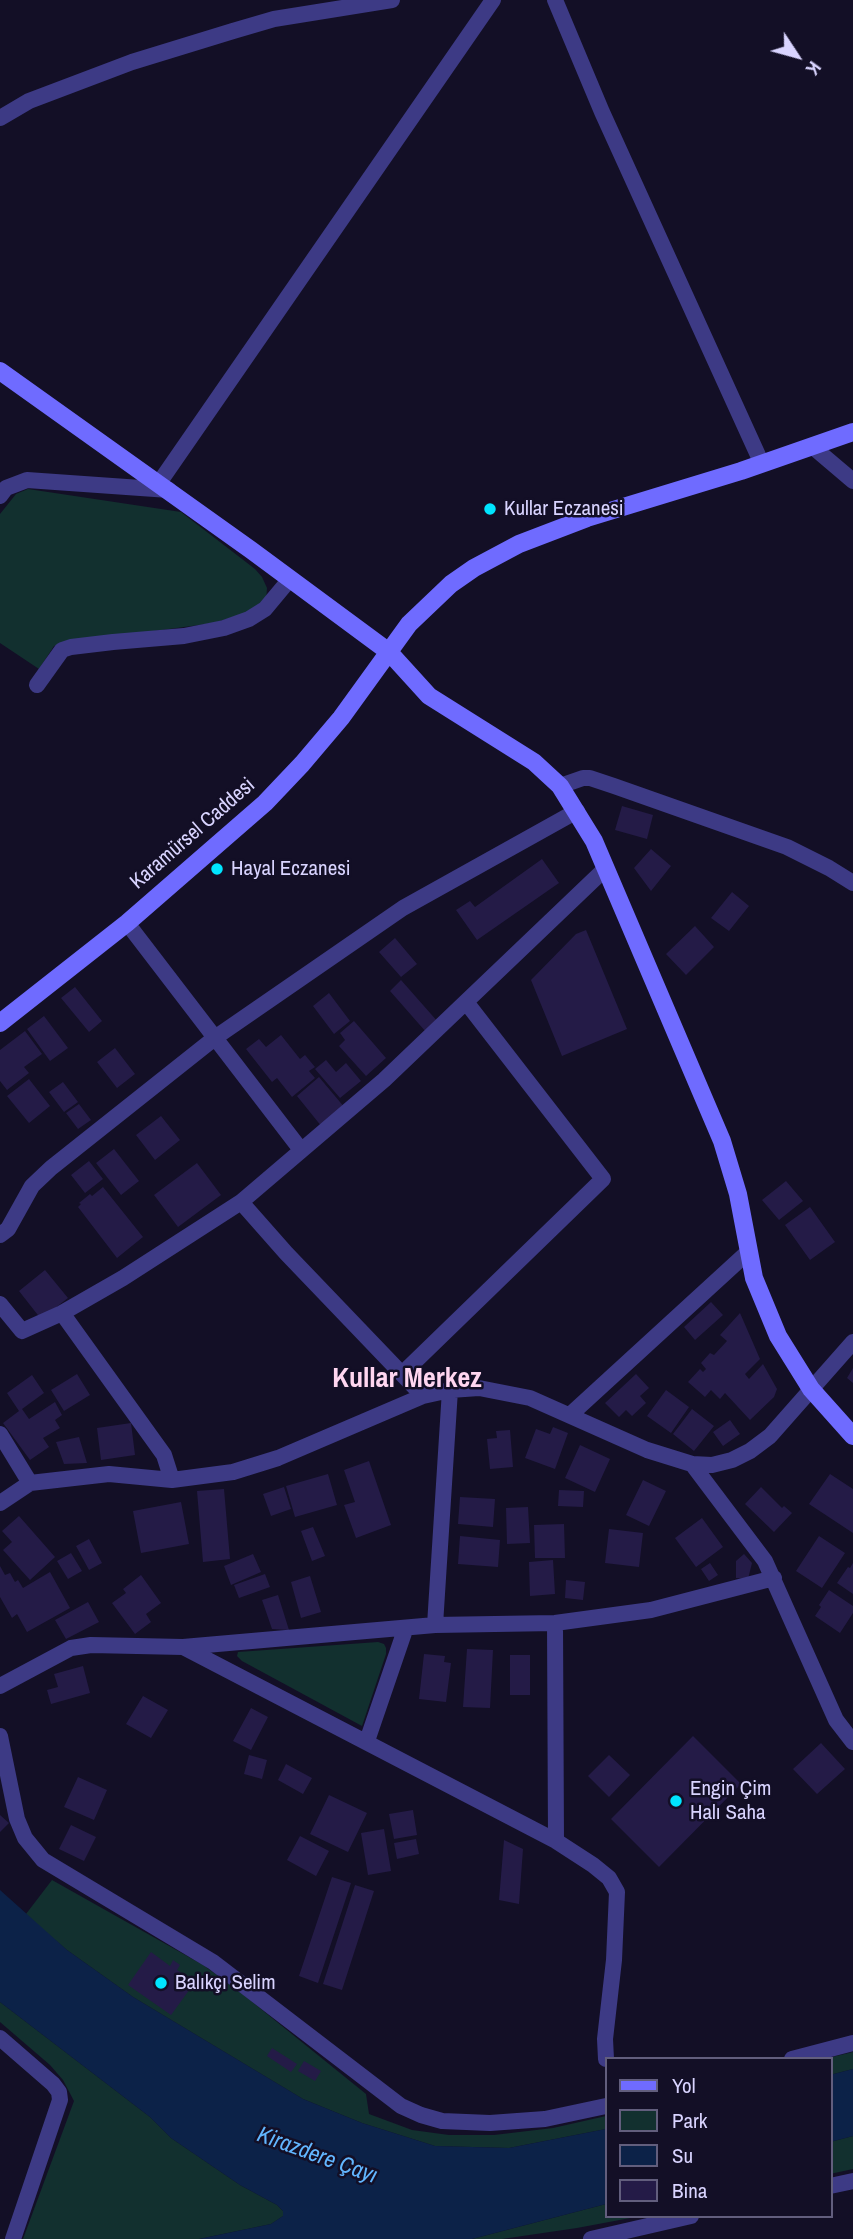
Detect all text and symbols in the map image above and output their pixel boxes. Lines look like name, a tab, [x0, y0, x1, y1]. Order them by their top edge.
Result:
north arrow	[762, 21, 832, 91]
text: K	[800, 56, 828, 81]
place label: Kullar Eczanesi	[504, 496, 624, 522]
marker: Kullar Eczanesi	[482, 501, 498, 517]
street label: Karamürsel Caddesi	[126, 773, 260, 895]
place label: Hayal Eczanesi	[231, 856, 351, 882]
marker: Hayal Eczanesi	[209, 861, 225, 877]
district label: Kullar Merkez	[332, 1362, 482, 1396]
place label: Engin Çim Halı Saha	[690, 1776, 771, 1826]
marker: Engin Çim Halı Saha	[668, 1793, 684, 1809]
place label: Balıkçı Selim	[175, 1970, 275, 1996]
marker: Balıkçı Selim	[153, 1975, 169, 1991]
legend	[604, 2057, 832, 2218]
text: Yol	[672, 2071, 696, 2100]
text: Park	[672, 2106, 707, 2135]
water label: Kirazdere Çayı	[253, 2122, 381, 2190]
text: Su	[672, 2141, 693, 2170]
text: Bina	[672, 2176, 707, 2205]

